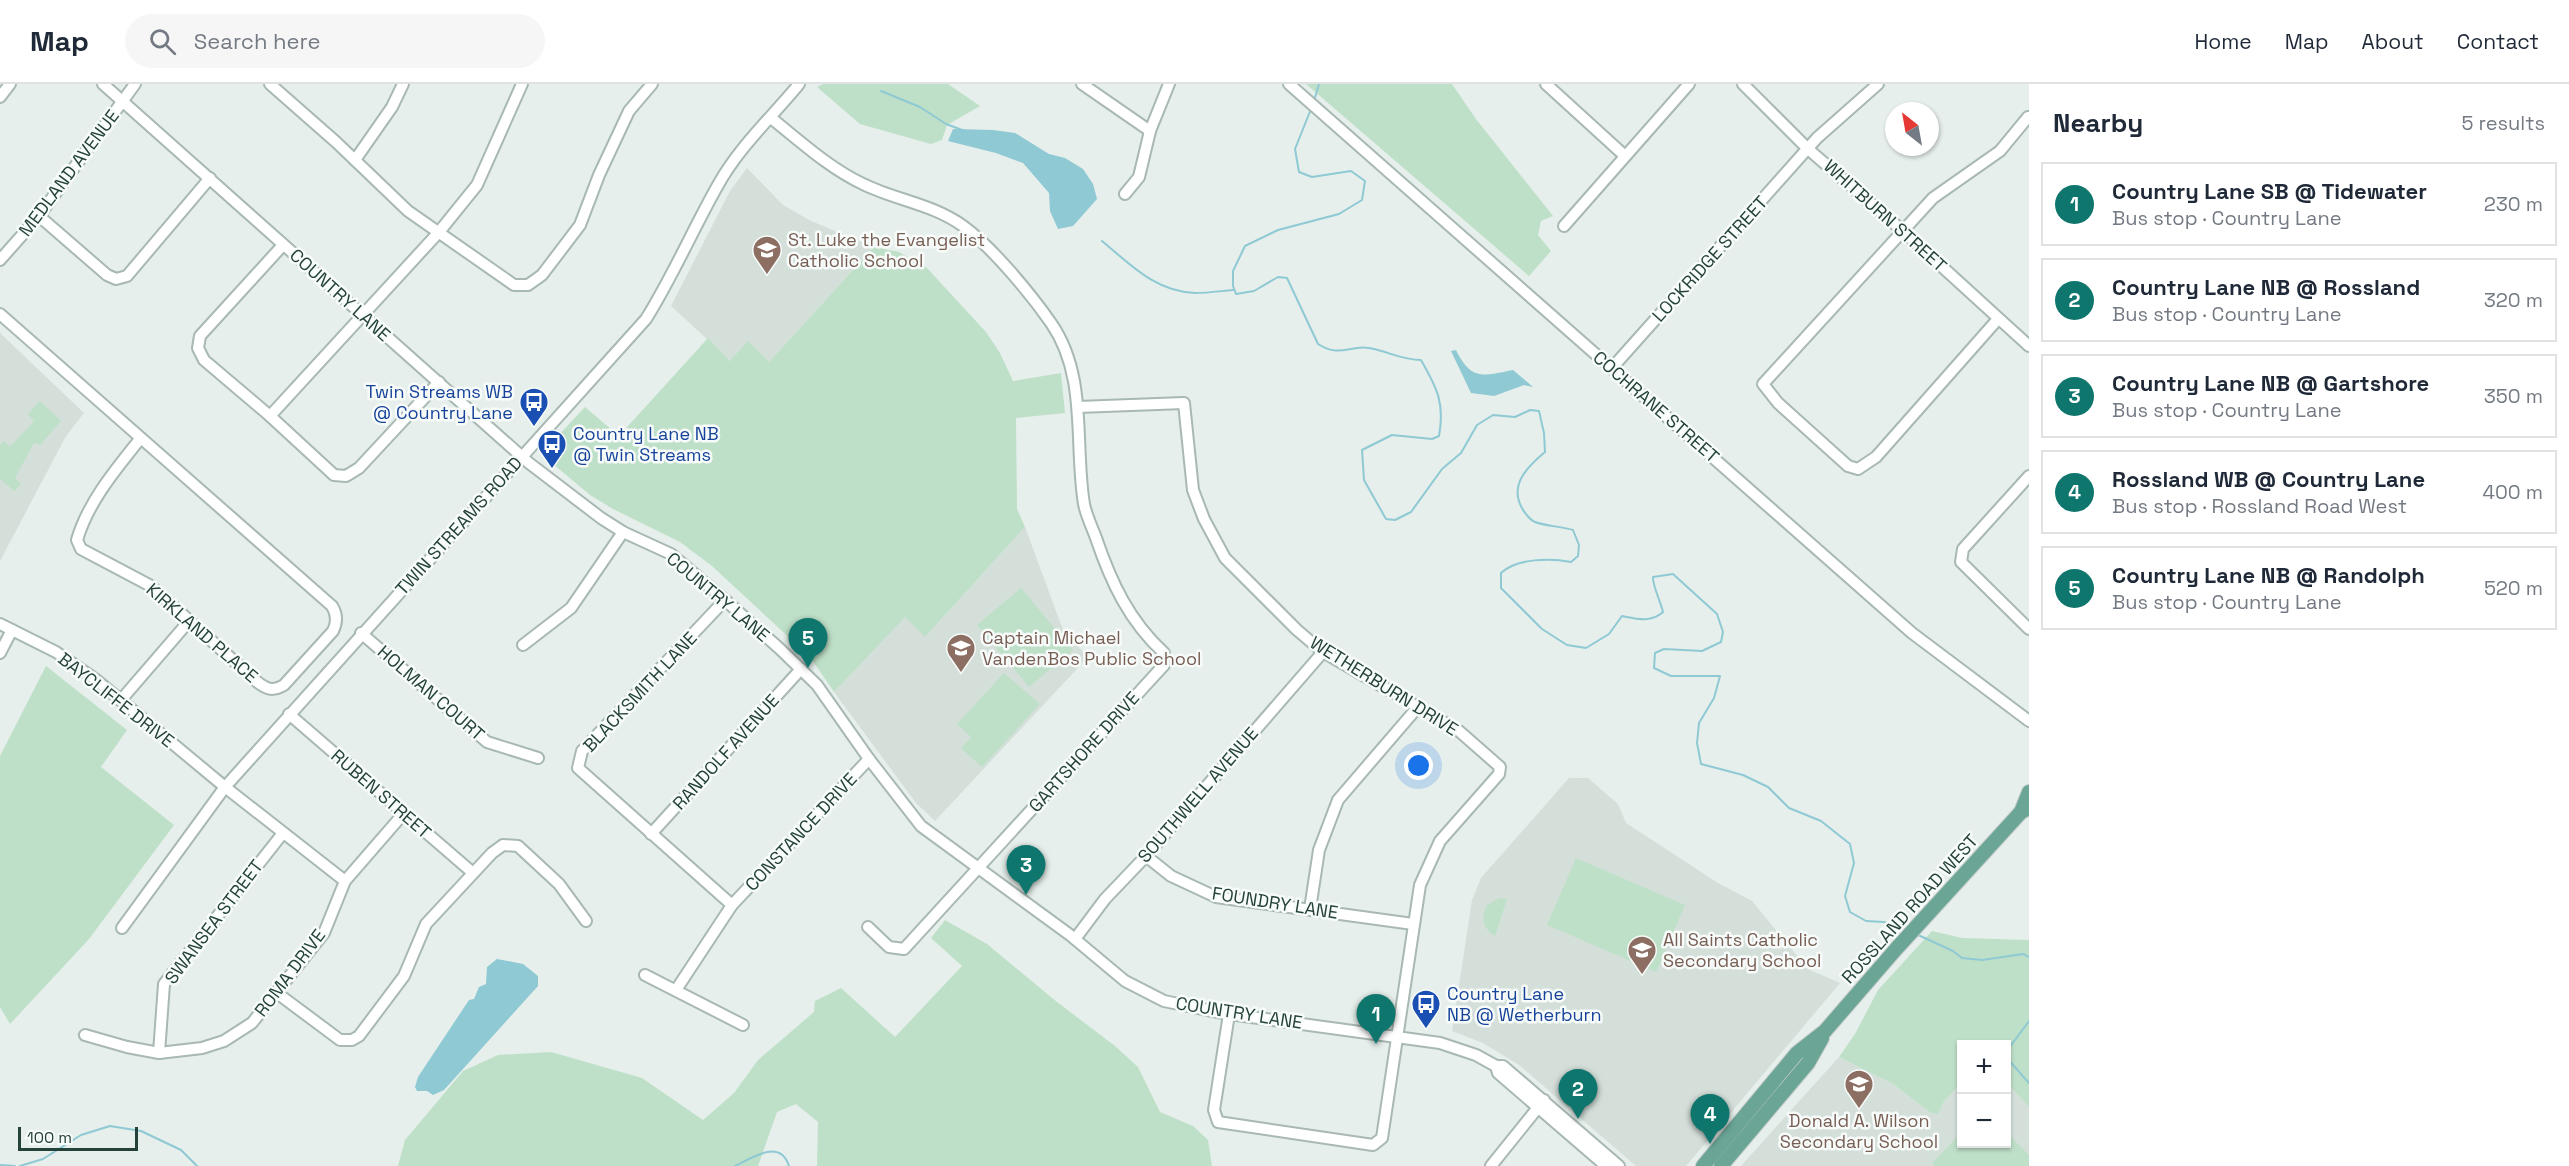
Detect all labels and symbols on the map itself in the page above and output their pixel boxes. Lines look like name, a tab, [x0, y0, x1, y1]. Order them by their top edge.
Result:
north arrow	[1885, 102, 1939, 156]
street label: MEDLAND AVENUE	[13, 105, 124, 241]
street label: WHITBURN STREET	[1819, 154, 1952, 277]
street label: LOCKRIDGE STREET	[1647, 191, 1773, 326]
place label: St. Luke the Evangelist Catholic School	[788, 228, 985, 272]
school or university icon: St. Luke the Evangelist Catholic School	[751, 234, 783, 276]
street label: COUNTRY LANE	[285, 243, 396, 346]
street label: COCHRANE STREET	[1589, 346, 1724, 468]
place label: Twin Streams WB @ Country Lane	[365, 380, 513, 424]
bus stop icon: Twin Streams WB @ Country Lane	[518, 386, 550, 428]
place label: Country Lane NB @ Twin Streams	[573, 422, 719, 466]
bus stop icon: Country Lane NB @ Twin Streams	[536, 428, 568, 470]
street label: TWIN STREAMS ROAD	[390, 451, 527, 600]
street label: COUNTRY LANE	[662, 547, 775, 647]
street label: KIRKLAND PLACE	[142, 578, 263, 688]
pin: 5	[788, 618, 828, 668]
place label: Captain Michael VandenBos Public School	[982, 626, 1201, 670]
street label: BLACKSMITH LANE	[578, 627, 701, 757]
street label: WETHERBURN DRIVE	[1306, 631, 1463, 741]
school or university icon: Captain Michael VandenBos Public School	[945, 632, 977, 674]
street label: HOLMAN COURT	[373, 640, 490, 746]
street label: BAYCLIFFE DRIVE	[54, 647, 179, 752]
street label: GARTSHORE DRIVE	[1023, 687, 1144, 817]
street label: RANDOLF AVENUE	[667, 689, 784, 814]
street label: SOUTHWELL AVENUE	[1132, 722, 1263, 867]
street label: RUBEN STREET	[327, 744, 436, 844]
your location	[1404, 751, 1433, 780]
street label: CONSTANCE DRIVE	[740, 768, 862, 896]
street label: ROSSLAND ROAD WEST	[1836, 829, 1983, 988]
pin: 3	[1006, 846, 1046, 895]
street label: SWANSEA STREET	[159, 855, 268, 988]
street label: FOUNDRY LANE	[1210, 881, 1340, 924]
street label: ROMA DRIVE	[249, 924, 330, 1021]
place label: All Saints Catholic Secondary School	[1663, 928, 1821, 972]
school or university icon: All Saints Catholic Secondary School	[1626, 934, 1658, 976]
place label: Country Lane NB @ Wetherburn	[1447, 982, 1601, 1026]
bus stop icon: Country Lane NB @ Wetherburn	[1410, 988, 1442, 1030]
street label: COUNTRY LANE	[1174, 991, 1304, 1034]
pin: 1	[1356, 994, 1396, 1044]
school or university icon: Donald A. Wilson Secondary School	[1843, 1068, 1875, 1110]
pin: 2	[1558, 1070, 1598, 1119]
pin: 4	[1690, 1094, 1730, 1144]
place label: Donald A. Wilson Secondary School	[1780, 1109, 1938, 1153]
scale bar	[18, 1124, 138, 1152]

